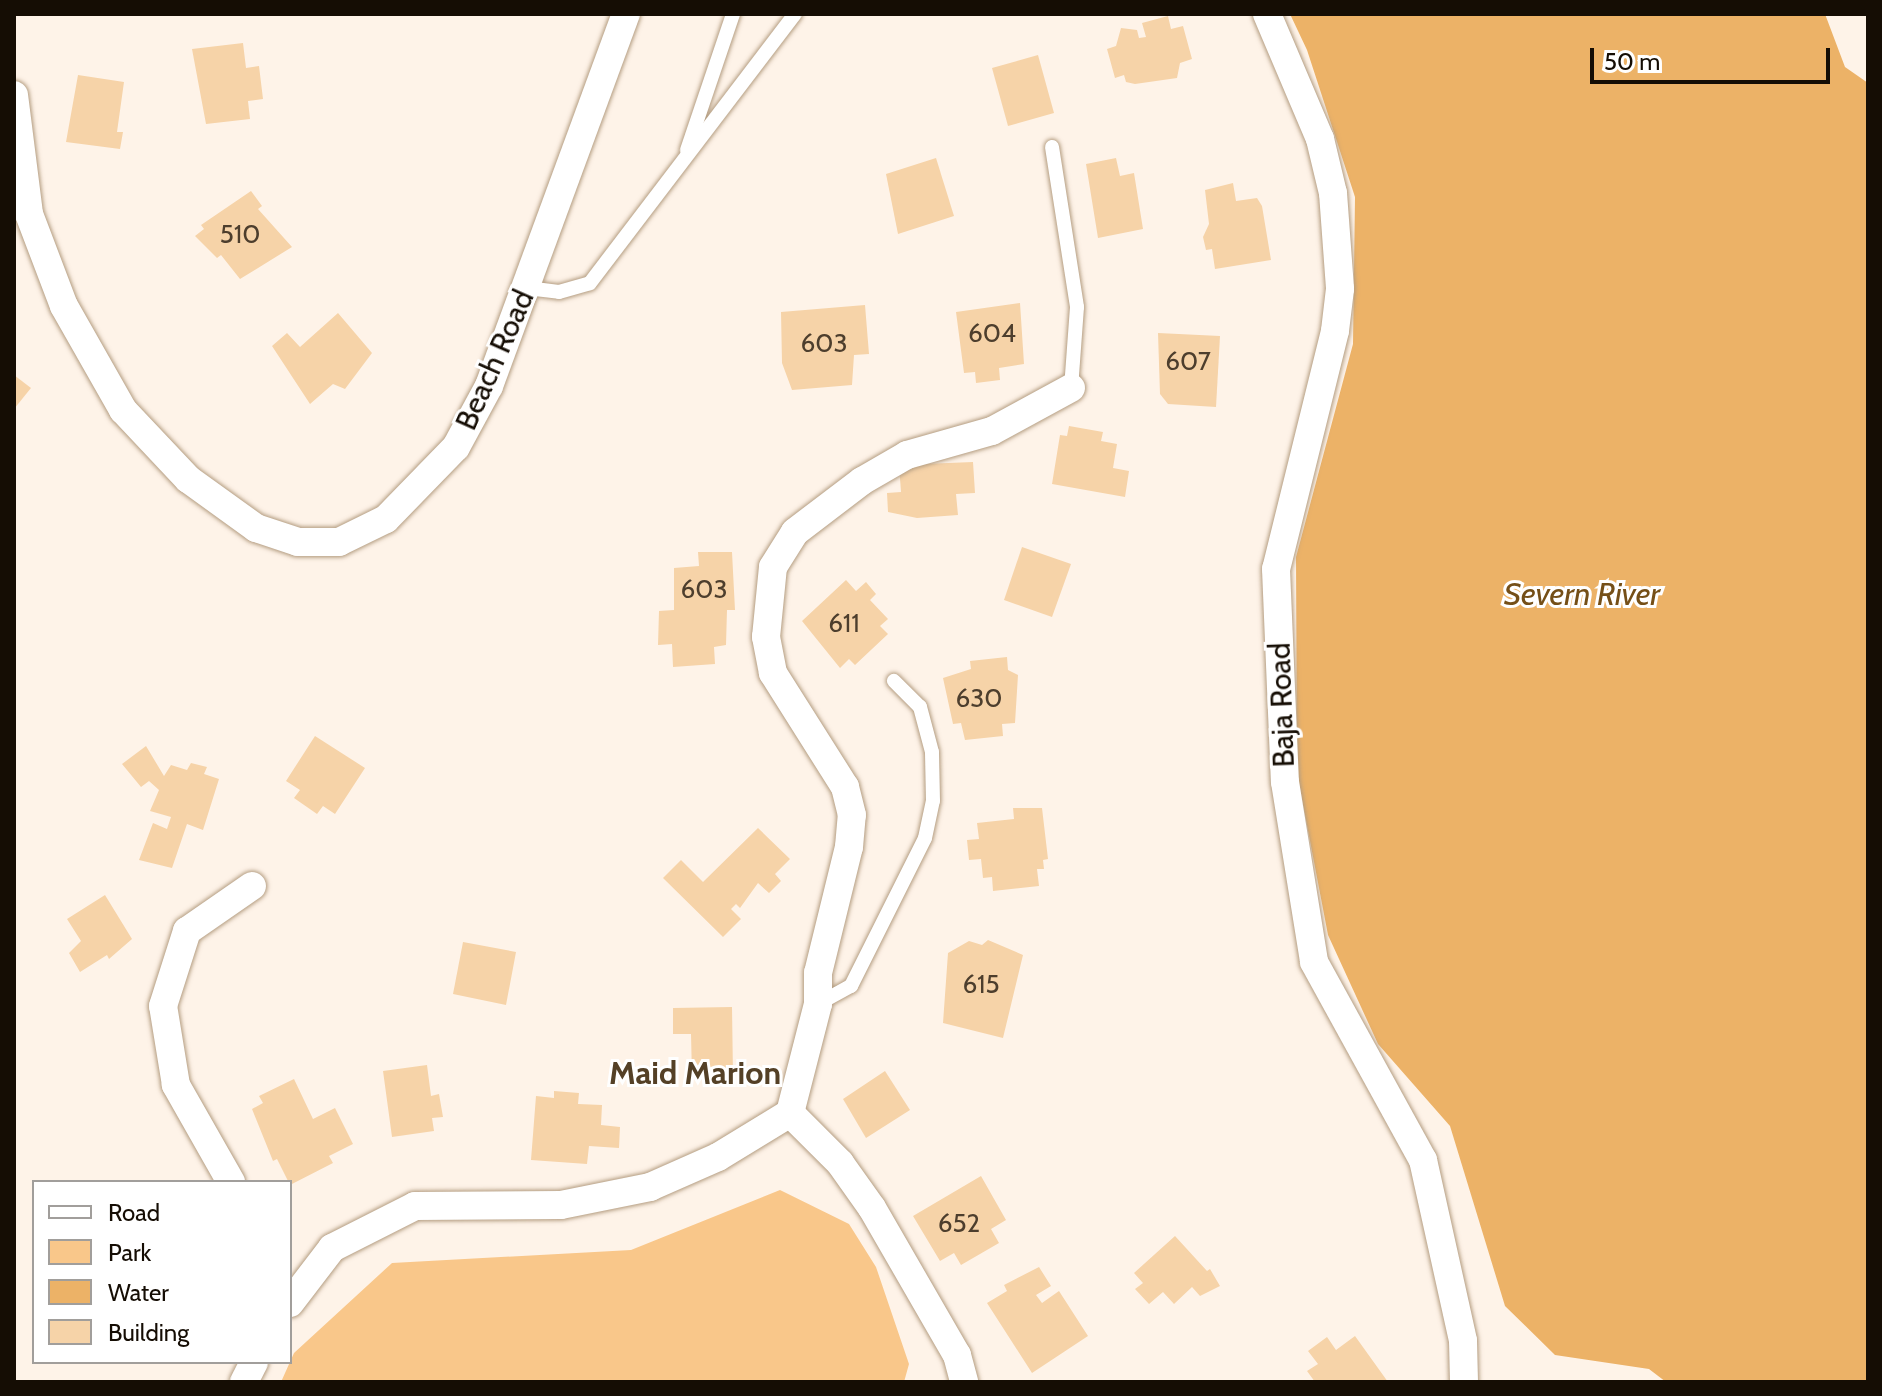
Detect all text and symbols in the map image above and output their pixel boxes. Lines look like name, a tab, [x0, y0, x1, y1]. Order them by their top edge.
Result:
scale bar	[1594, 32, 1834, 82]
text: 50 m	[1604, 47, 1660, 76]
house number: 510	[220, 219, 260, 251]
street label: Beach Road	[448, 284, 542, 436]
house number: 604	[968, 318, 1016, 350]
house number: 603	[801, 328, 847, 360]
house number: 607	[1165, 346, 1211, 378]
house number: 603	[681, 574, 727, 606]
water label: Severn River	[1504, 575, 1660, 613]
house number: 611	[828, 608, 860, 640]
street label: Baja Road	[1262, 642, 1302, 768]
house number: 630	[956, 683, 1002, 715]
house number: 615	[962, 969, 1000, 1001]
district label: Maid Marion	[609, 1054, 781, 1092]
legend	[32, 1180, 292, 1364]
text: Road	[108, 1198, 160, 1227]
house number: 652	[938, 1208, 980, 1240]
text: Park	[108, 1238, 151, 1267]
text: Water	[108, 1278, 169, 1307]
text: Building	[108, 1318, 189, 1347]

